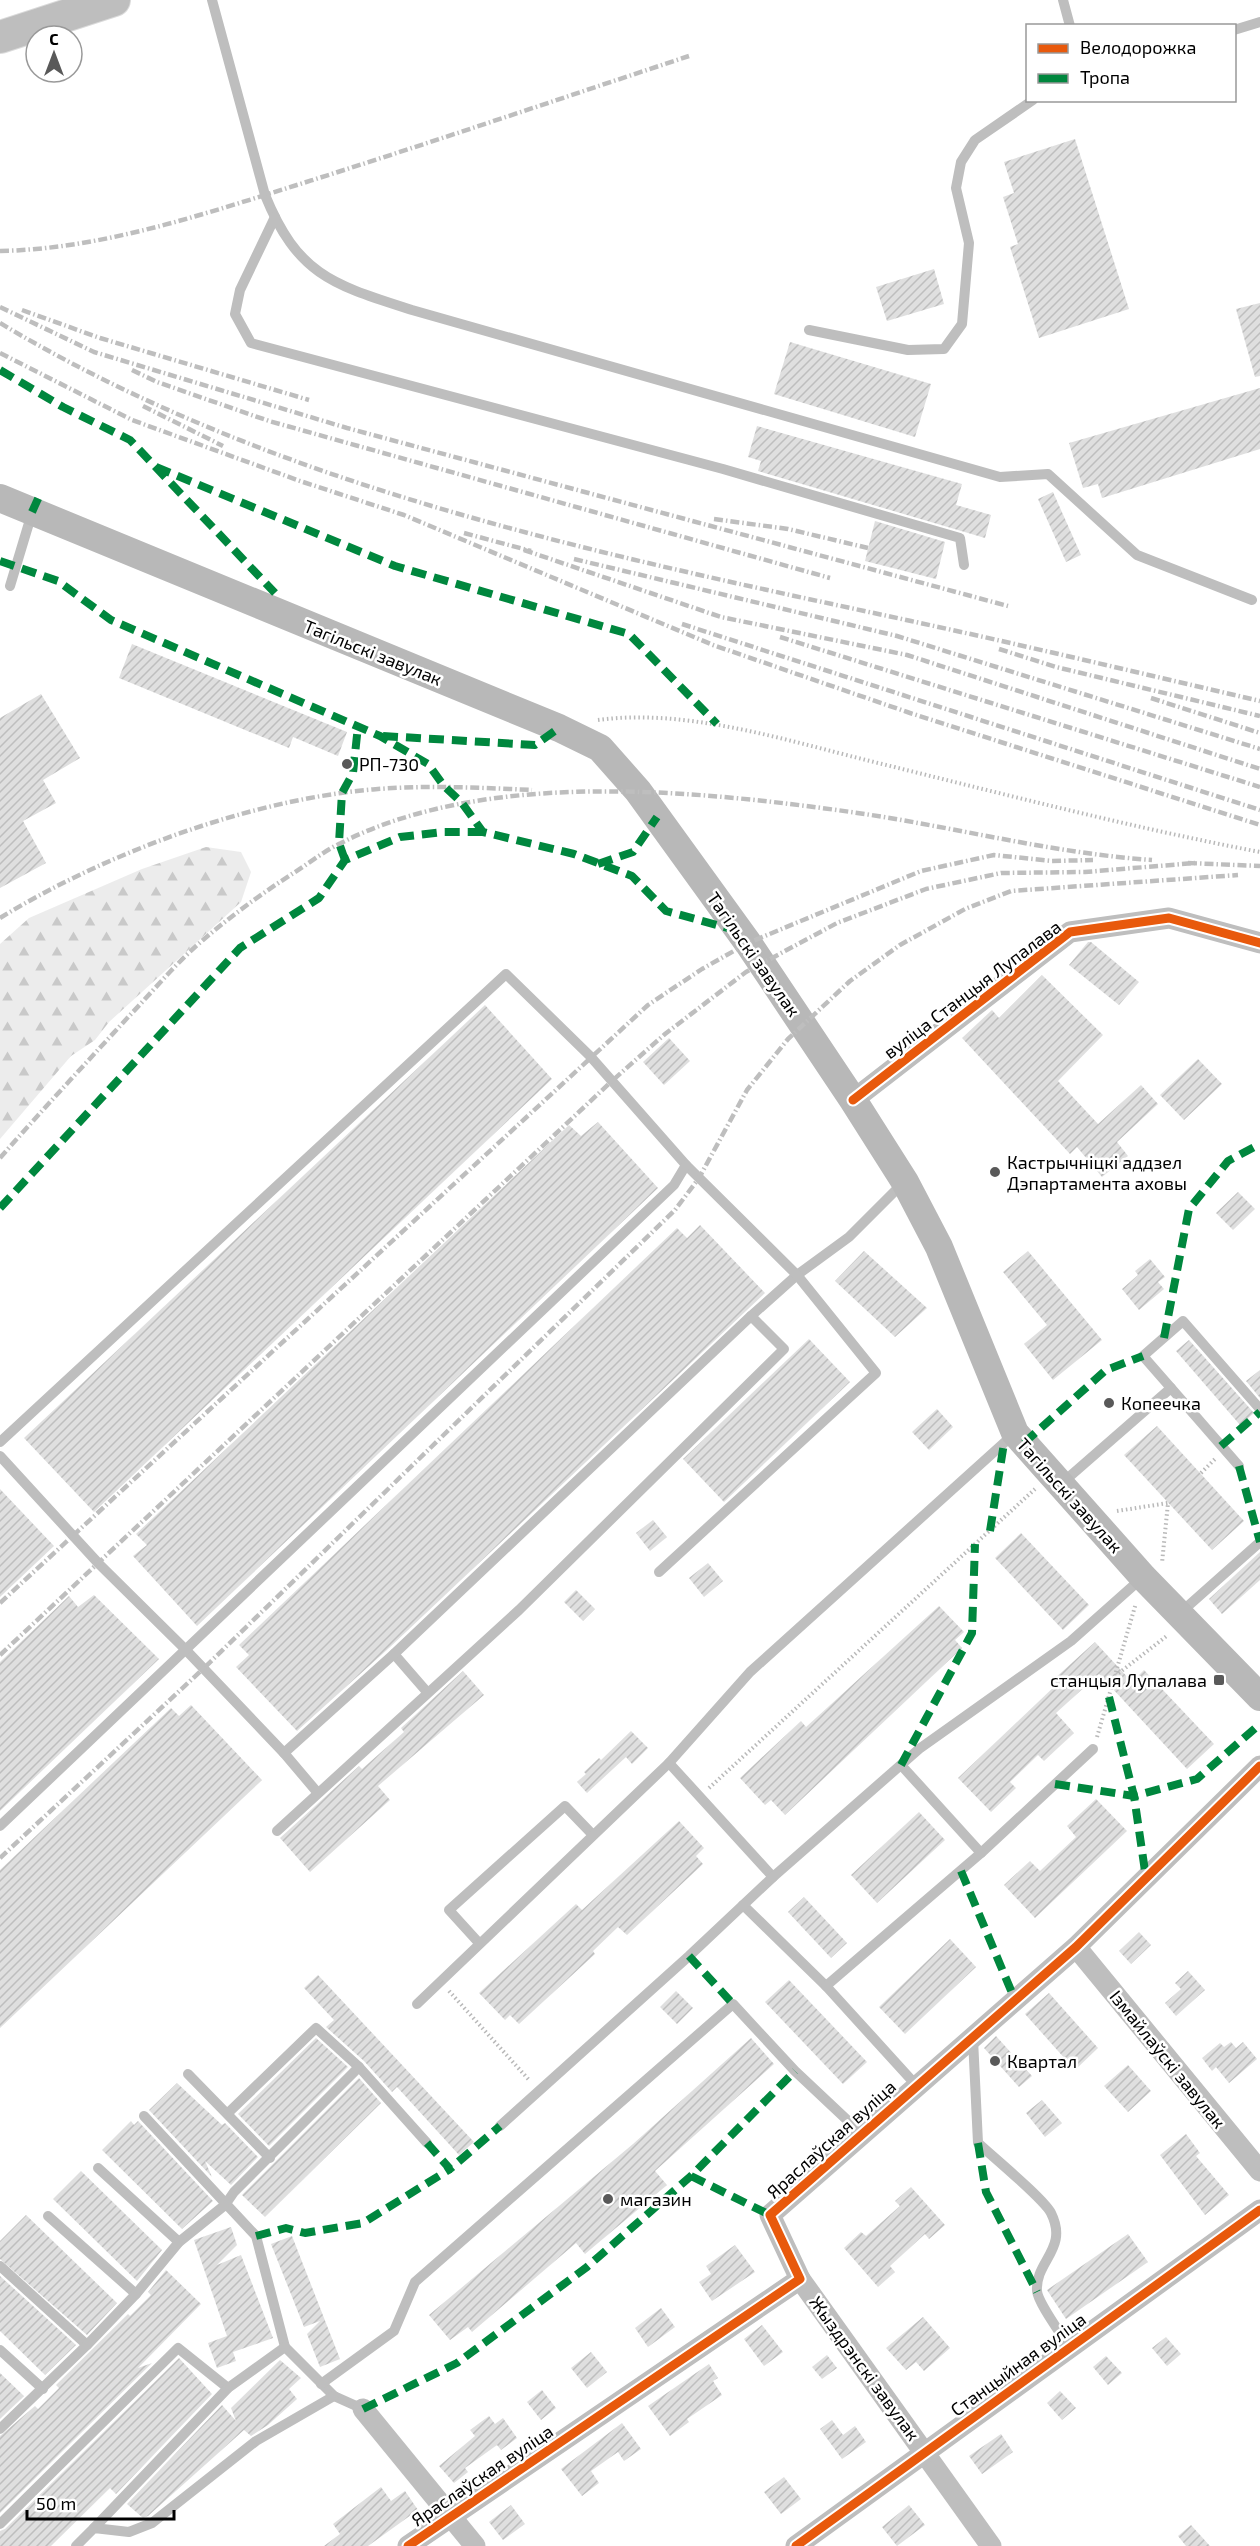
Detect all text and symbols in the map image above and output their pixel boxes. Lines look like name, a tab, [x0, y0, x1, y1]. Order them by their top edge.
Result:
north arrow	[24, 24, 84, 84]
legend	[1026, 24, 1236, 102]
text: С	[49, 29, 59, 48]
text: Велодорожка	[1080, 36, 1196, 58]
text: Тропа	[1080, 66, 1130, 88]
street label: Тагільскі завулак	[301, 614, 446, 690]
place label: РП-730	[359, 753, 419, 775]
marker: РП-730	[340, 757, 354, 771]
street label: Тагільскі завулак	[703, 887, 805, 1021]
street label: вуліца Станцыя Лупалава	[879, 915, 1065, 1063]
place label: Кастрычніцкі аддзел Дэпартамента аховы	[1007, 1151, 1187, 1194]
marker: Кастрычніцкі аддзел Дэпартамента аховы	[988, 1165, 1002, 1179]
place label: Копеечка	[1121, 1392, 1201, 1414]
marker: Копеечка	[1102, 1396, 1116, 1410]
street label: Тагільскі завулак	[1013, 1433, 1128, 1557]
place label: станцыя Лупалава	[1050, 1669, 1207, 1691]
marker: станцыя Лупалава	[1212, 1673, 1226, 1687]
street label: Ізмайлаўскі завулак	[1105, 1985, 1231, 2133]
place label: Квартал	[1007, 2050, 1077, 2072]
marker: Квартал	[988, 2054, 1002, 2068]
street label: Яраслаўская вуліца	[762, 2075, 900, 2203]
place label: магазин	[620, 2188, 692, 2210]
marker: магазин	[601, 2192, 615, 2206]
street label: Жыздрэнскі завулак	[805, 2291, 925, 2445]
street label: Станцыйная вуліца	[946, 2307, 1090, 2421]
street label: Яраслаўская вуліца	[407, 2419, 557, 2531]
scale bar	[27, 2483, 174, 2521]
text: 50 m	[36, 2492, 76, 2514]

